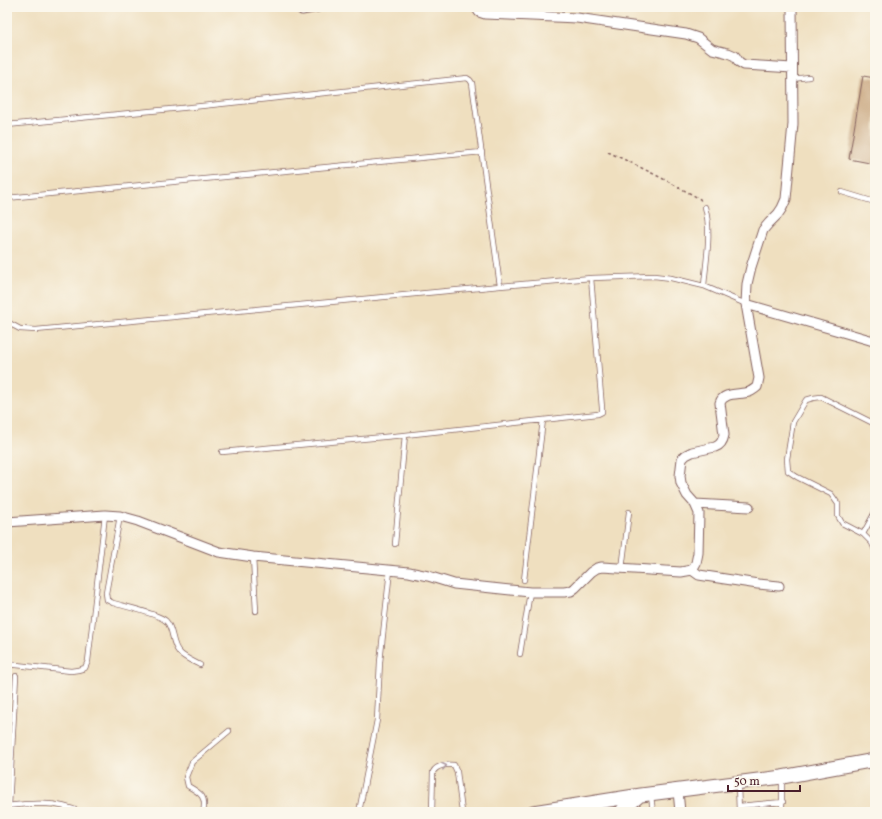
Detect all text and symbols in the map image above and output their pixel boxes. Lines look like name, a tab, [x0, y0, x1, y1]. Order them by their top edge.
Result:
one-way arrow	[440, 762, 447, 771]
scale bar	[728, 767, 800, 793]
text: 50 m	[734, 774, 760, 790]

